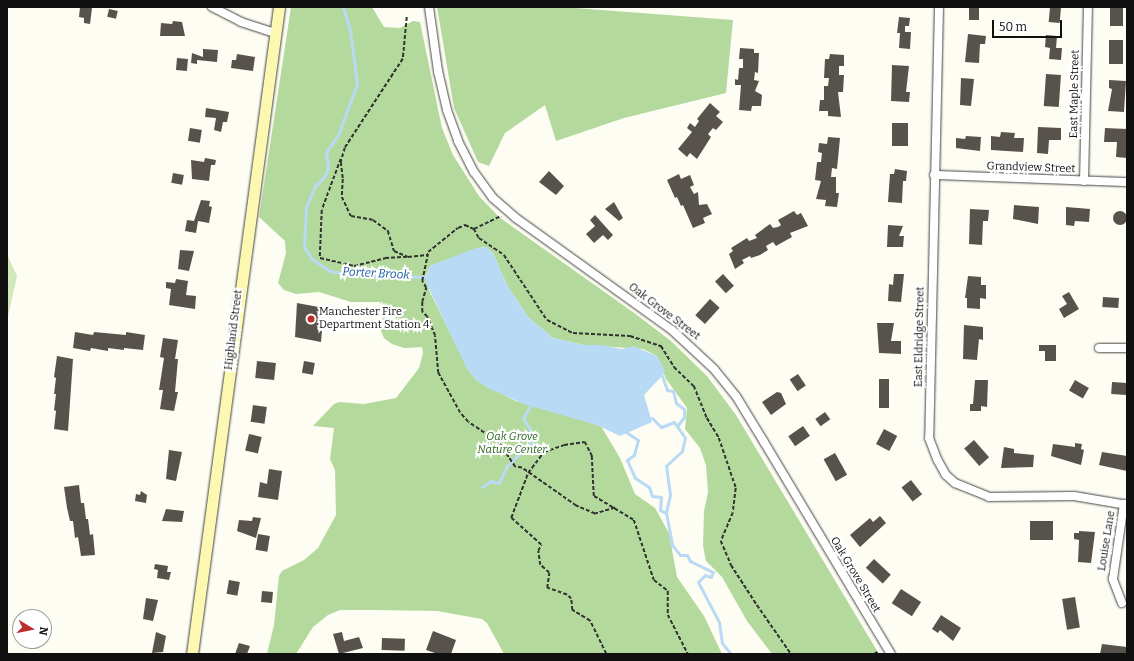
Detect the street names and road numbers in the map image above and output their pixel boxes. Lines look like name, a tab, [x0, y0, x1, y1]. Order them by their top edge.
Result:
street label: East Maple Street	[1068, 50, 1082, 138]
street label: Grandview Street	[986, 160, 1076, 176]
street label: Oak Grove Street	[626, 281, 702, 343]
street label: East Eldridge Street	[913, 287, 927, 387]
street label: Highland Street	[223, 289, 245, 371]
street label: Louise Lane	[1096, 510, 1118, 572]
street label: Oak Grove Street	[827, 535, 883, 615]

